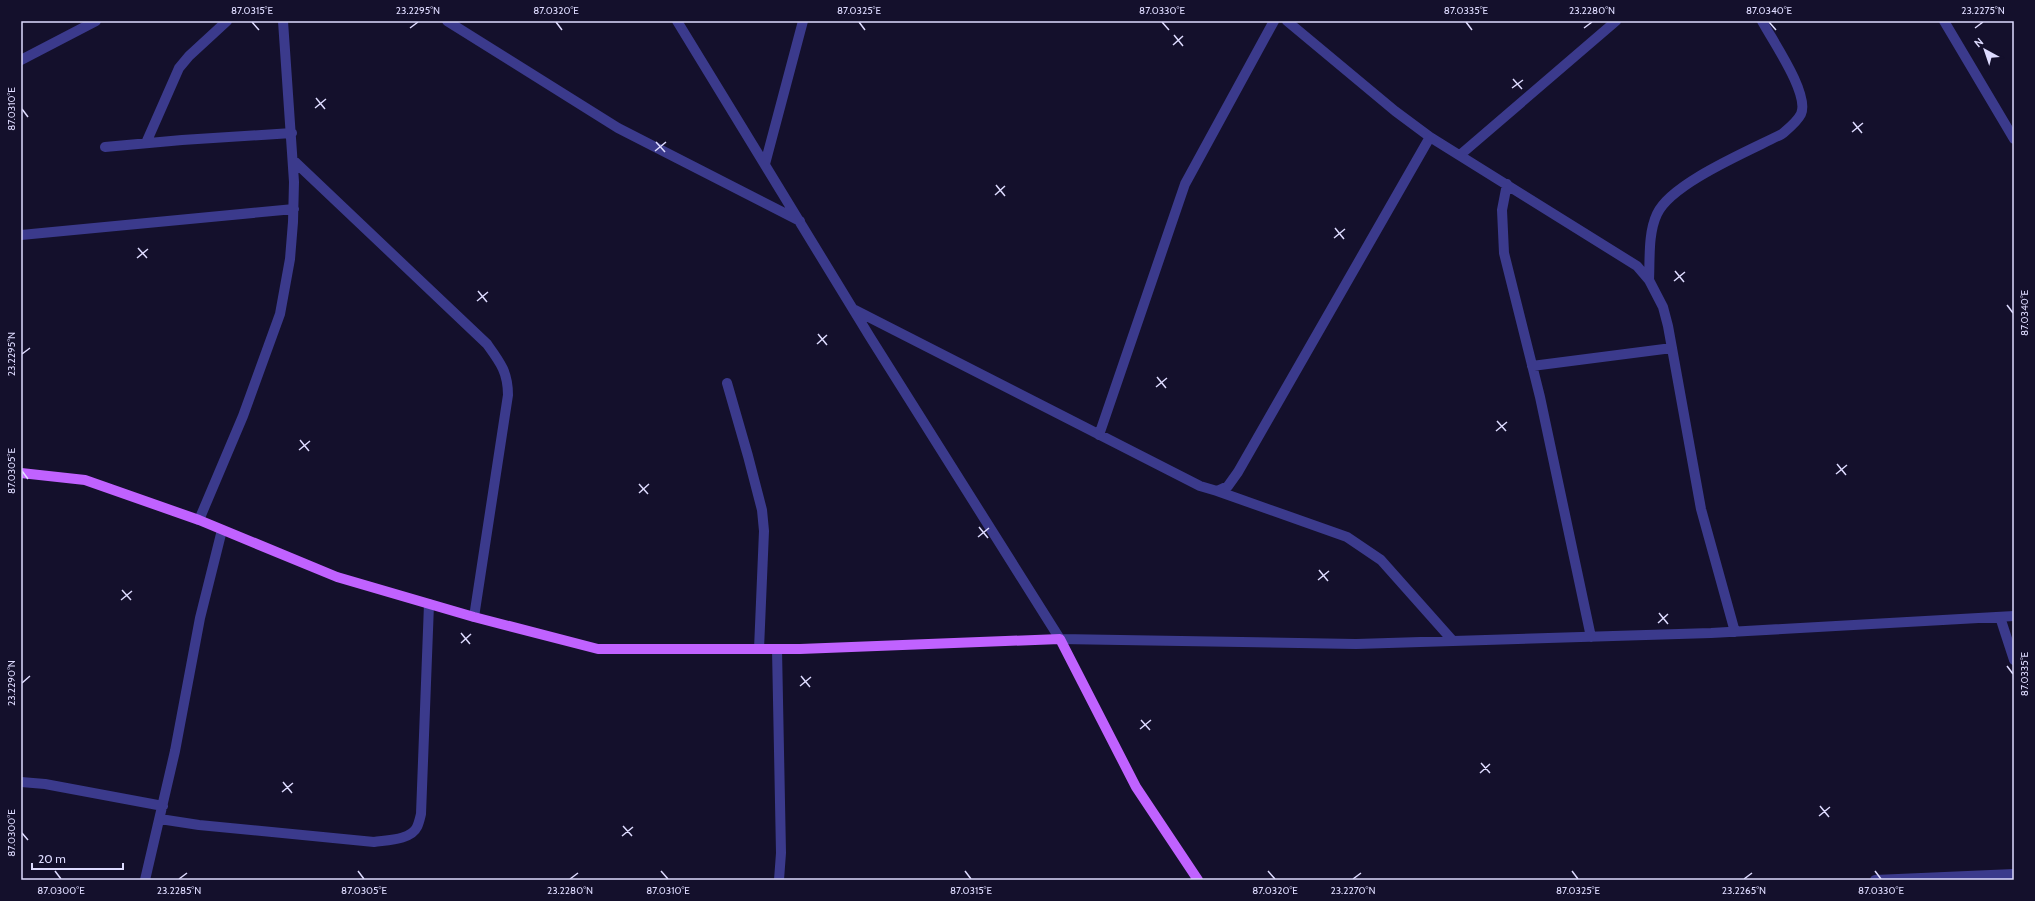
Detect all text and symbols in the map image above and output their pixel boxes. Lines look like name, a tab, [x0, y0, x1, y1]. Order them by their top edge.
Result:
text: 87.0315°E	[231, 4, 274, 17]
text: 23.2295°N	[396, 4, 440, 17]
text: 87.0320°E	[533, 4, 579, 17]
text: 87.0325°E	[837, 4, 882, 17]
text: 87.0330°E	[1139, 4, 1185, 17]
text: 87.0335°E	[1444, 4, 1489, 17]
text: 23.2280°N	[1569, 4, 1615, 17]
text: 87.0340°E	[1746, 4, 1793, 17]
text: 23.2275°N	[1961, 4, 2005, 17]
north arrow	[1965, 30, 2005, 70]
text: N	[1971, 34, 1986, 50]
text: 87.0310°E	[5, 87, 18, 131]
text: 87.0340°E	[2018, 289, 2031, 336]
text: 23.2295°N	[5, 332, 18, 376]
text: 87.0305°E	[5, 448, 18, 494]
text: 87.0335°E	[2018, 651, 2031, 696]
text: 23.2290°N	[5, 660, 18, 706]
text: 87.0300°E	[5, 809, 18, 857]
scale bar	[32, 845, 123, 871]
text: 20 m	[38, 851, 66, 866]
text: 87.0300°E	[37, 884, 85, 897]
text: 23.2285°N	[157, 884, 201, 897]
text: 87.0305°E	[341, 884, 387, 897]
text: 23.2280°N	[547, 884, 593, 897]
text: 87.0310°E	[646, 884, 690, 897]
text: 87.0315°E	[950, 884, 993, 897]
text: 87.0320°E	[1252, 884, 1298, 897]
text: 23.2270°N	[1330, 884, 1376, 897]
text: 87.0325°E	[1556, 884, 1601, 897]
text: 23.2265°N	[1722, 884, 1766, 897]
text: 87.0330°E	[1858, 884, 1904, 897]

